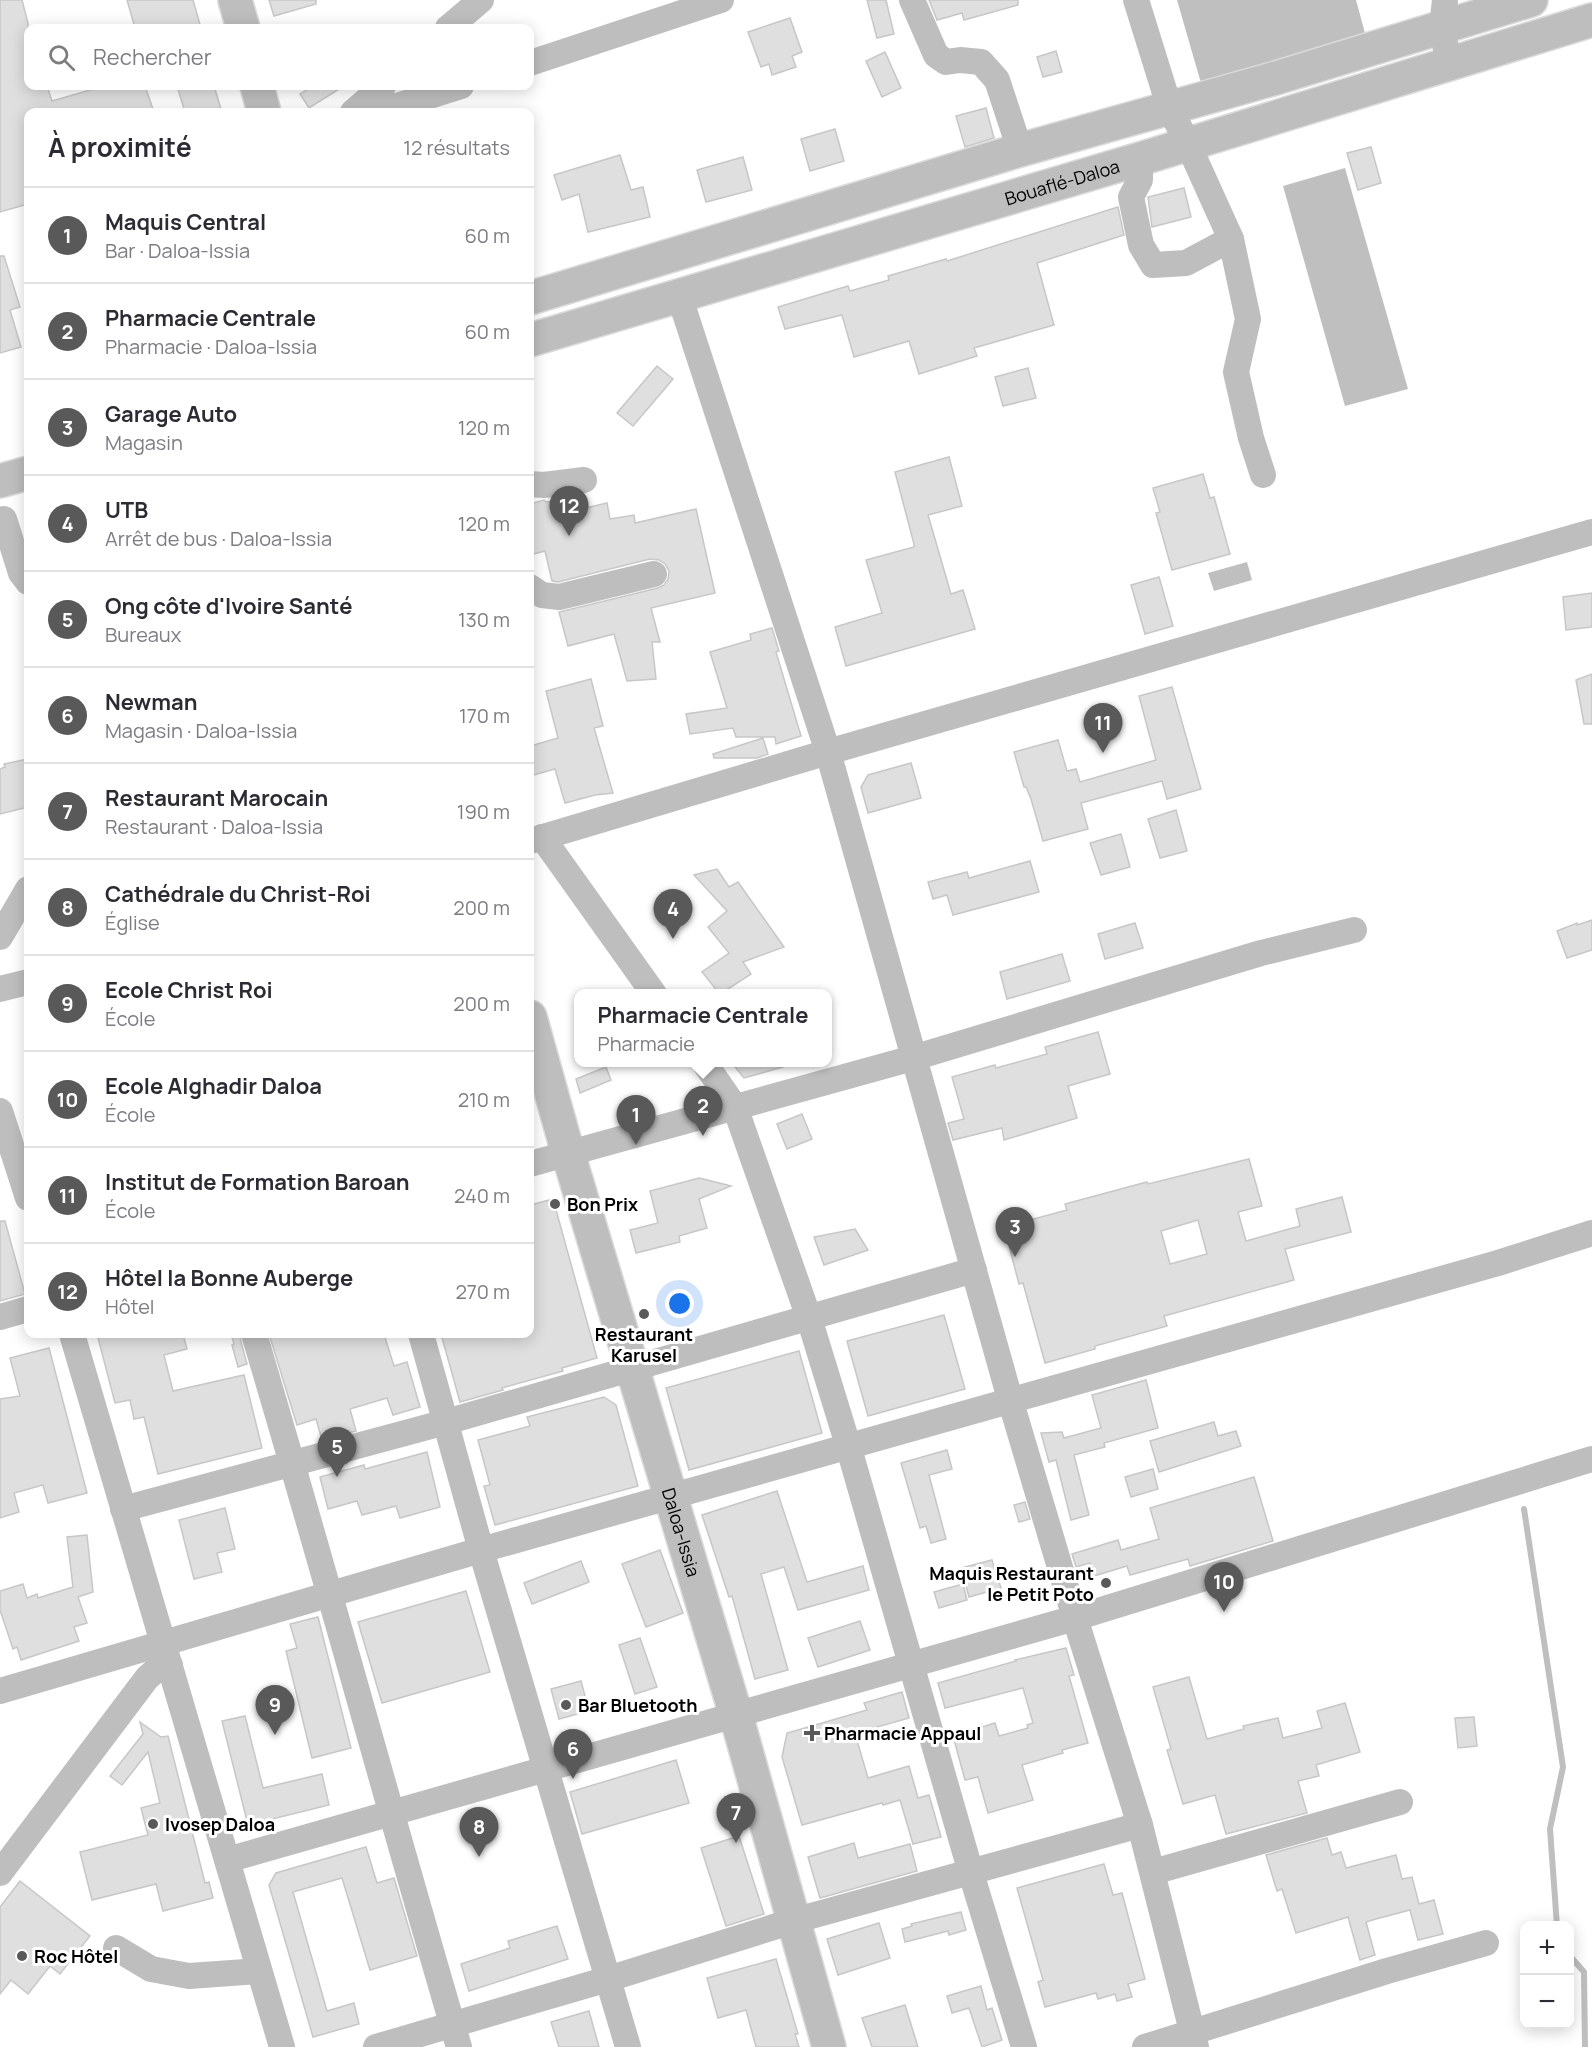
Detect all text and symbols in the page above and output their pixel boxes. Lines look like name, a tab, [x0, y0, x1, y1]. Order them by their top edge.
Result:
search box	[24, 24, 534, 90]
icon: search	[45, 41, 78, 74]
text: Rechercher	[93, 42, 212, 72]
text: À proximité	[48, 129, 192, 165]
text: 12 résultats	[403, 134, 510, 161]
street label: Bouaflé-Daloa	[1002, 154, 1122, 211]
text: Maquis Central	[105, 207, 266, 237]
text: 1	[63, 222, 72, 249]
text: 60 m	[464, 222, 510, 249]
text: Bar · Daloa-Issia	[105, 237, 250, 264]
text: Pharmacie Centrale	[105, 303, 316, 333]
text: 2	[62, 318, 73, 345]
text: 60 m	[464, 318, 510, 345]
text: Pharmacie · Daloa-Issia	[105, 333, 317, 360]
text: Garage Auto	[105, 399, 237, 429]
text: 3	[62, 414, 73, 441]
text: 120 m	[458, 414, 510, 441]
text: Magasin	[105, 429, 183, 456]
pin: 12	[550, 486, 588, 536]
text: UTB	[105, 495, 148, 525]
text: 4	[61, 510, 74, 537]
text: 120 m	[458, 510, 510, 537]
text: Arrêt de bus · Daloa-Issia	[105, 525, 332, 552]
text: Ong côte d'Ivoire Santé	[105, 591, 353, 621]
text: 5	[62, 606, 73, 633]
text: 130 m	[458, 606, 510, 633]
text: Bureaux	[105, 621, 181, 648]
text: Newman	[105, 687, 197, 717]
text: 6	[61, 702, 74, 729]
text: 170 m	[459, 702, 510, 729]
pin: 11	[1084, 704, 1122, 753]
text: Magasin · Daloa-Issia	[105, 717, 297, 744]
text: Restaurant Marocain	[105, 783, 328, 813]
text: 7	[62, 798, 73, 825]
text: 190 m	[457, 798, 510, 825]
text: Restaurant · Daloa-Issia	[105, 813, 323, 840]
text: Cathédrale du Christ-Roi	[105, 879, 371, 909]
pin: 4	[654, 890, 692, 939]
text: 8	[61, 894, 74, 921]
text: 200 m	[453, 894, 510, 921]
text: Église	[105, 909, 160, 936]
text: Ecole Christ Roi	[105, 975, 273, 1005]
popup	[574, 989, 832, 1067]
text: 9	[61, 990, 74, 1017]
text: 200 m	[453, 990, 510, 1017]
text: Pharmacie Centrale	[598, 1000, 808, 1030]
text: École	[105, 1005, 155, 1032]
text: Pharmacie	[598, 1030, 695, 1057]
text: Ecole Alghadir Daloa	[105, 1071, 322, 1101]
text: 10	[57, 1086, 78, 1113]
text: 210 m	[458, 1086, 510, 1113]
pin: 2	[684, 1086, 722, 1136]
pin: 1	[616, 1096, 656, 1145]
text: École	[105, 1101, 155, 1128]
text: Institut de Formation Baroan	[105, 1167, 410, 1197]
text: 11	[59, 1182, 76, 1209]
text: 240 m	[454, 1182, 510, 1209]
place label: Bon Prix	[567, 1192, 638, 1216]
text: École	[105, 1197, 155, 1224]
marker: Bon Prix	[548, 1197, 562, 1211]
pin: 3	[996, 1208, 1034, 1257]
text: Hôtel la Bonne Auberge	[105, 1263, 353, 1293]
text: 12	[57, 1278, 78, 1305]
text: 270 m	[455, 1278, 510, 1305]
your location	[665, 1289, 694, 1318]
text: Hôtel	[105, 1293, 155, 1320]
marker: Restaurant Karusel	[637, 1307, 651, 1321]
place label: Restaurant Karusel	[595, 1322, 693, 1367]
pin: 5	[318, 1428, 356, 1477]
street label: Daloa-Issia	[657, 1485, 706, 1580]
place label: Maquis Restaurant le Petit Poto	[929, 1561, 1094, 1606]
pin: 10	[1204, 1562, 1244, 1612]
marker: Maquis Restaurant le Petit Poto	[1099, 1576, 1113, 1590]
pin: 9	[256, 1686, 294, 1735]
place label: Bar Bluetooth	[578, 1693, 698, 1717]
marker: Bar Bluetooth	[559, 1698, 573, 1712]
place label: Pharmacie Appaul	[824, 1721, 981, 1745]
marker: Pharmacie Appaul	[805, 1726, 819, 1740]
pin: 6	[554, 1730, 592, 1779]
pin: 7	[716, 1794, 756, 1843]
pin: 8	[460, 1808, 498, 1857]
place label: Ivosep Daloa	[165, 1812, 275, 1836]
marker: Ivosep Daloa	[146, 1817, 160, 1831]
map controls	[1520, 1921, 1574, 2029]
button: +	[1520, 1921, 1574, 1975]
place label: Roc Hôtel	[34, 1944, 118, 1968]
marker: Roc Hôtel	[15, 1949, 29, 1963]
button: −	[1520, 1975, 1574, 2029]

